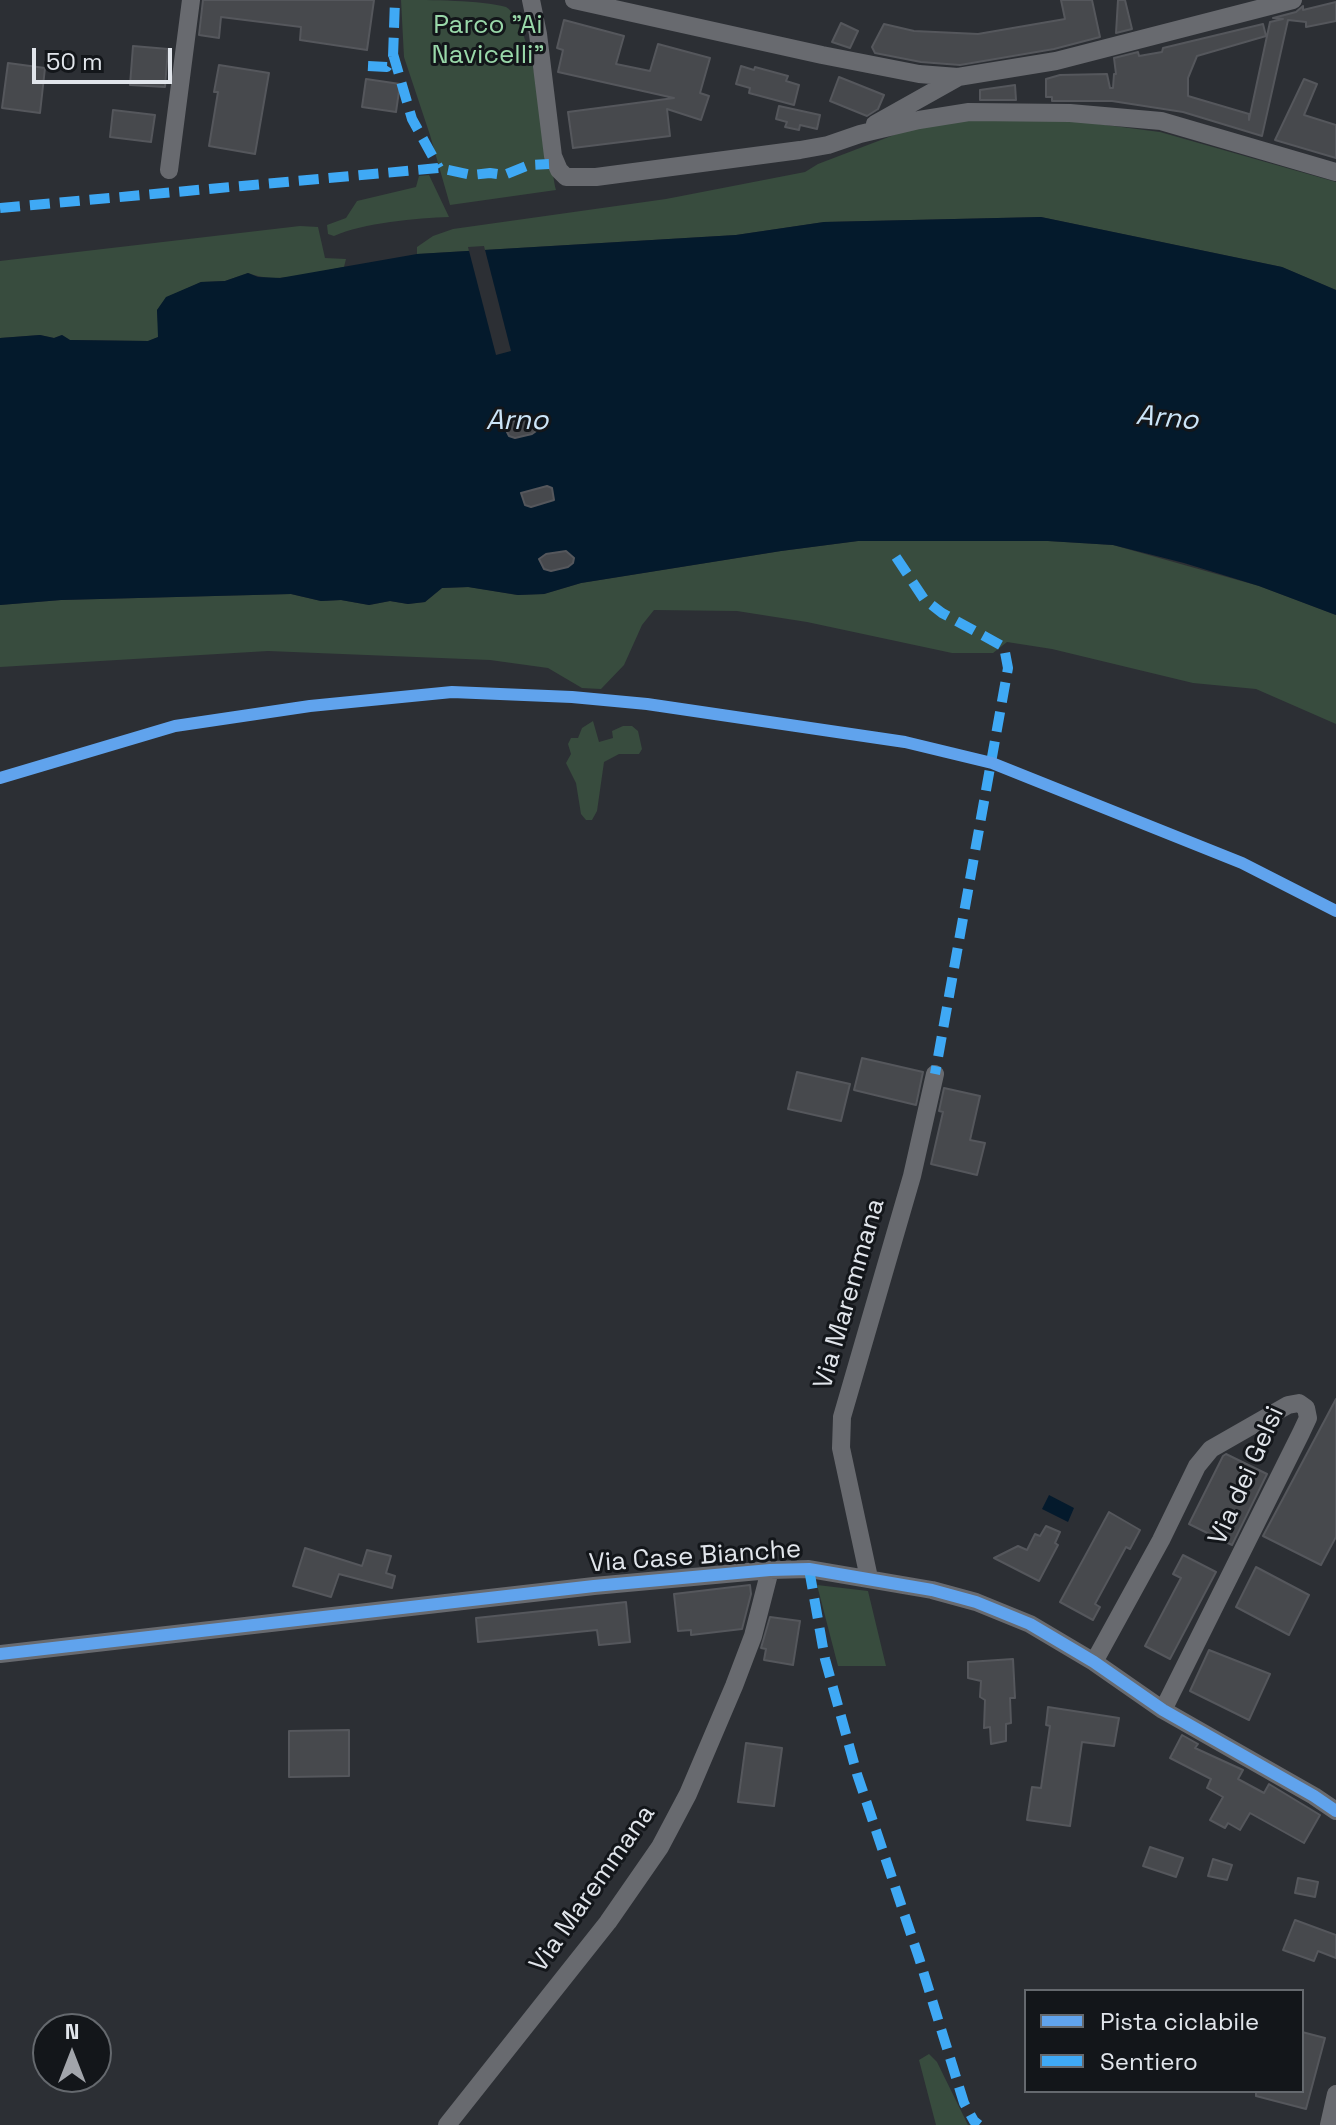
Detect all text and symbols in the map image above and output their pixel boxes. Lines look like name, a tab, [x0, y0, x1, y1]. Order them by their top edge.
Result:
park label: Parco "Ai Navicelli"	[431, 10, 545, 72]
scale bar	[36, 32, 176, 82]
text: 50 m	[46, 46, 103, 77]
water label: Arno	[1134, 400, 1200, 438]
water label: Arno	[486, 404, 548, 438]
street label: Via Maremmana	[808, 1195, 892, 1393]
street label: Via dei Gelsi	[1203, 1402, 1291, 1550]
street label: Via Case Bianche	[588, 1534, 802, 1580]
street label: Via Maremmana	[524, 1799, 662, 1979]
legend	[1024, 1989, 1304, 2093]
text: Pista ciclabile	[1100, 2006, 1259, 2037]
north arrow	[32, 2013, 112, 2093]
text: N	[65, 2017, 79, 2045]
text: Sentiero	[1100, 2046, 1198, 2077]

